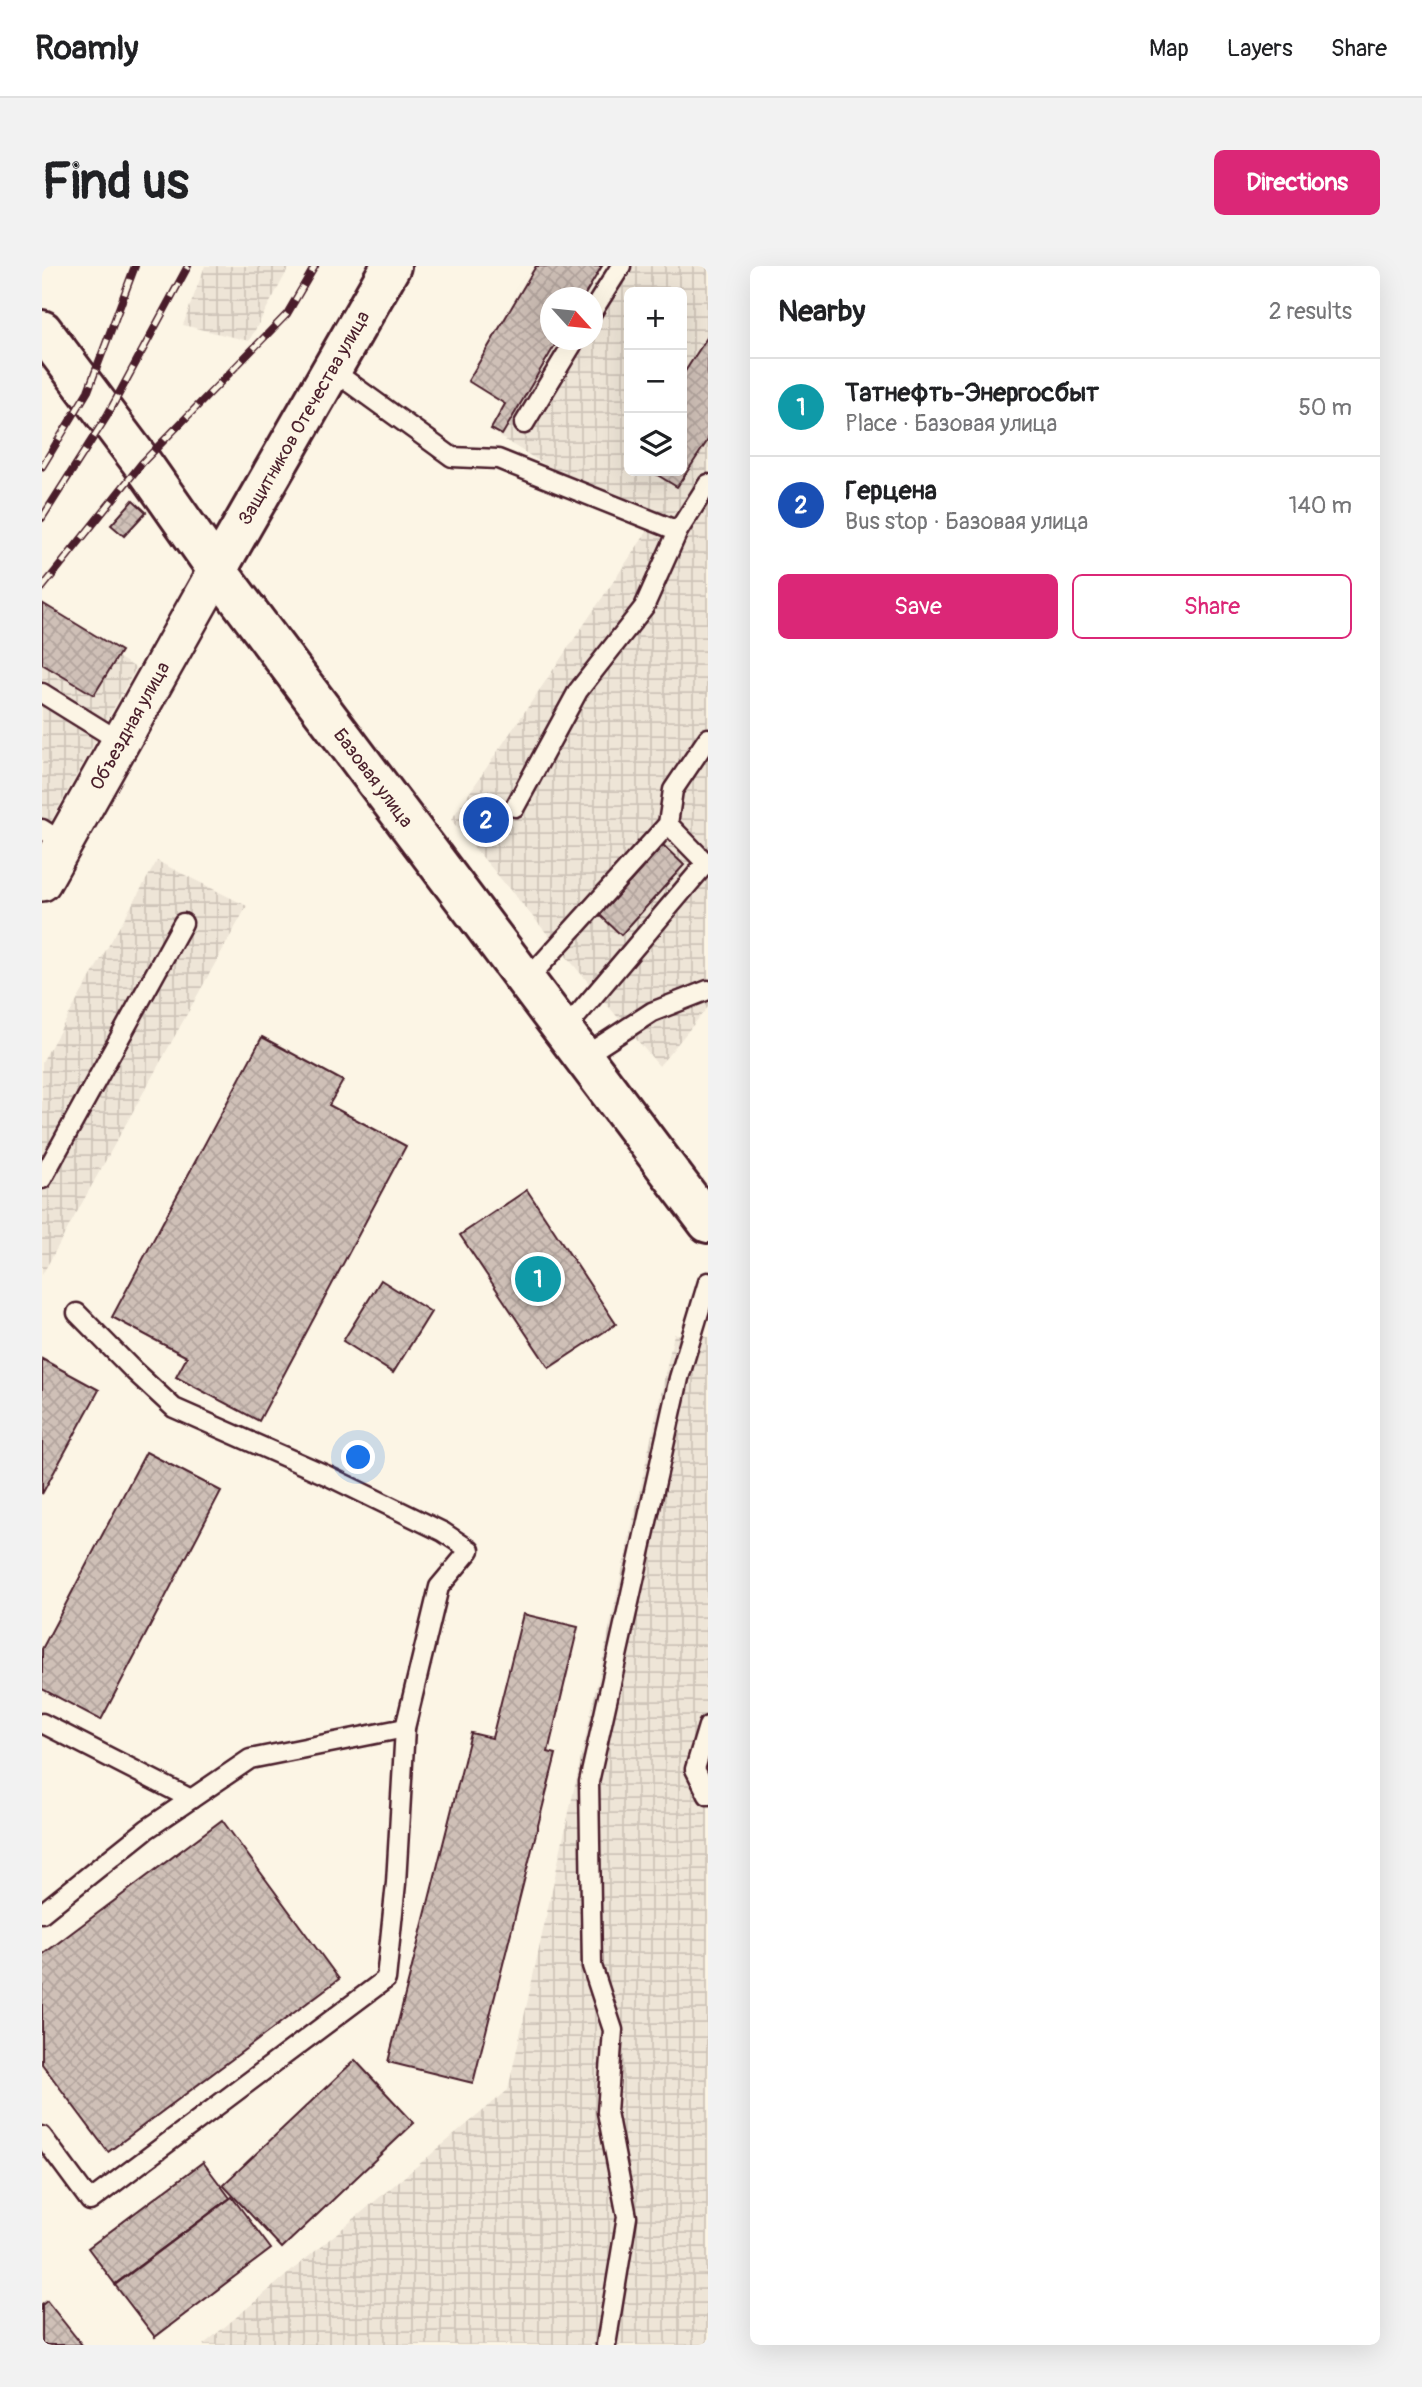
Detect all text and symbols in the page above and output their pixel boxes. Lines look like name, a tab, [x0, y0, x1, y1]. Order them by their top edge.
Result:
text: Roamly	[35, 28, 138, 69]
text: Map	[1149, 34, 1189, 63]
text: Layers	[1227, 34, 1293, 63]
text: Share	[1331, 34, 1387, 63]
button: Directions	[1214, 150, 1380, 215]
text: Find us	[42, 152, 189, 213]
north arrow	[540, 287, 603, 350]
map controls	[624, 287, 687, 476]
button: +	[624, 287, 687, 350]
text: Nearby	[778, 293, 865, 330]
text: 2 results	[1269, 297, 1352, 326]
street label: Защитников Отечества улица	[233, 307, 375, 529]
button: −	[624, 350, 687, 413]
text: Татнефть-Энергосбыт	[845, 377, 1099, 409]
text: 1	[797, 393, 806, 422]
text: 50 m	[1298, 393, 1352, 422]
text: Place · Базовая улица	[845, 409, 1057, 438]
button: layers	[624, 413, 687, 476]
text: Герцена	[845, 475, 937, 507]
text: 2	[795, 491, 807, 520]
text: 140 m	[1289, 491, 1352, 520]
text: Bus stop · Базовая улица	[845, 507, 1088, 536]
button: Save	[778, 574, 1058, 639]
button: Share	[1072, 574, 1352, 639]
street label: Объездная улица	[85, 657, 175, 795]
street label: Базовая улица	[328, 724, 418, 833]
pin: 2	[463, 794, 509, 846]
pin: 1	[515, 1253, 561, 1305]
your location	[341, 1440, 375, 1474]

